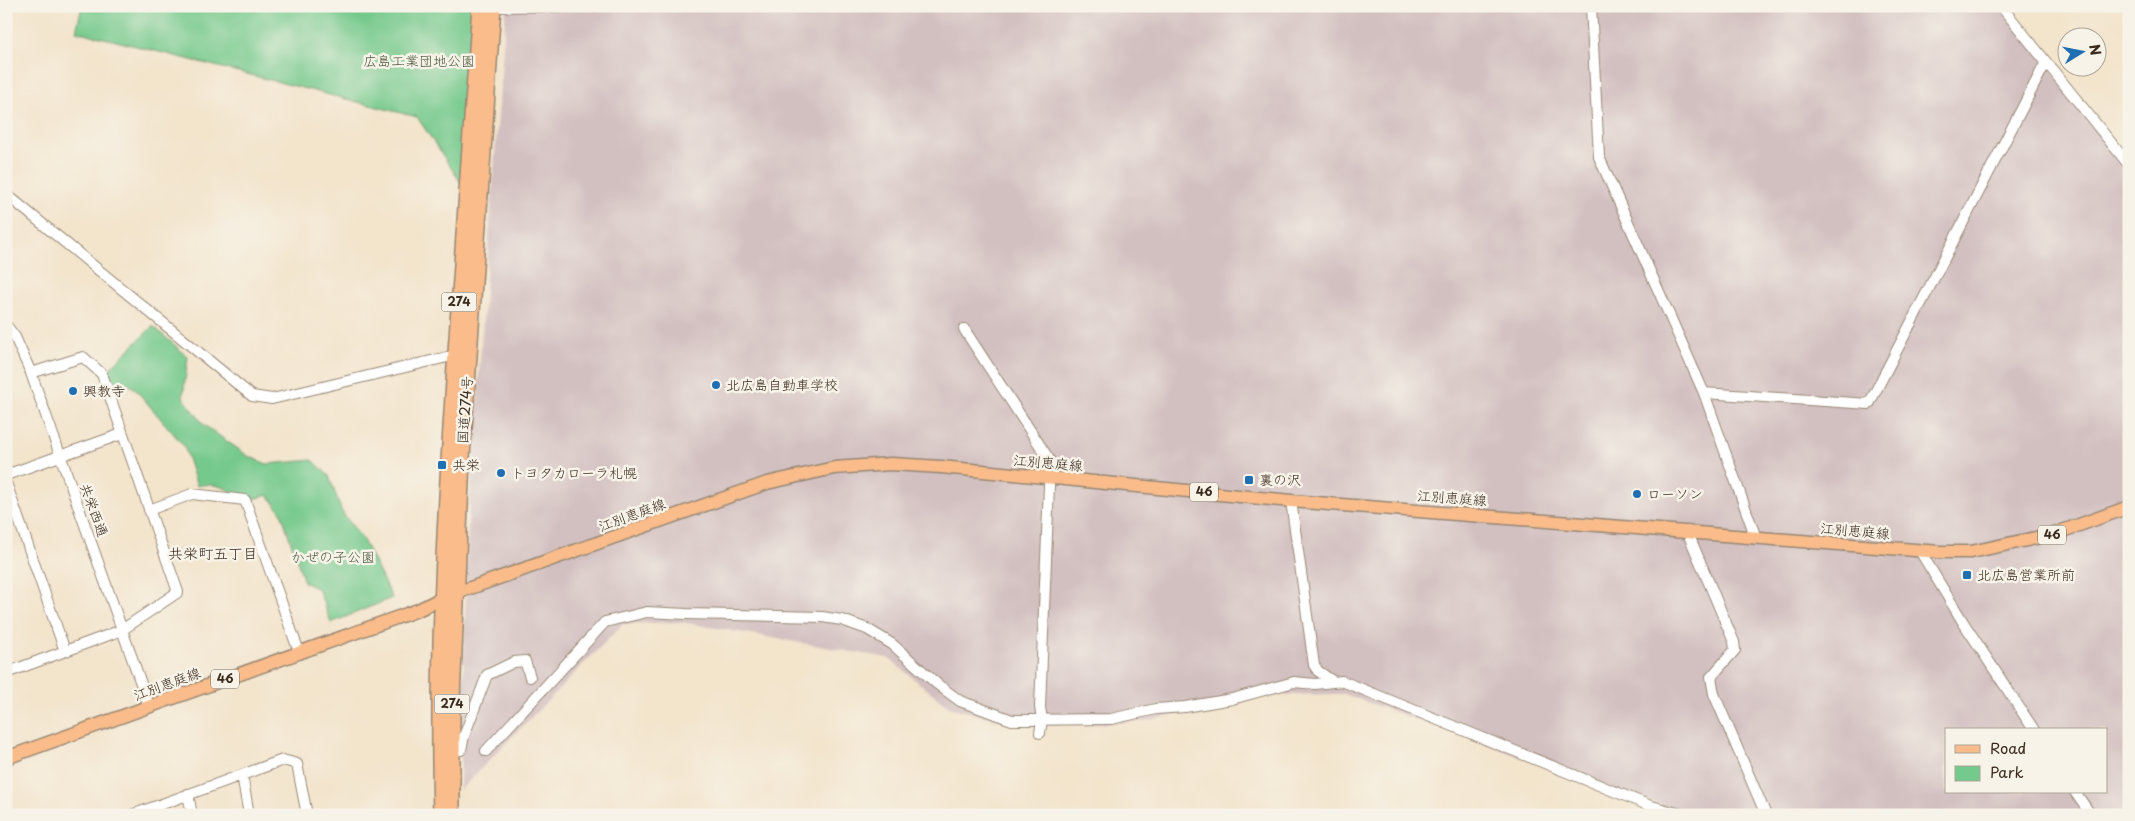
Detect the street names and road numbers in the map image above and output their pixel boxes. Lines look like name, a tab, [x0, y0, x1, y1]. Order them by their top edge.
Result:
road number: 274	[442, 292, 476, 312]
street label: 国道274号	[452, 375, 477, 445]
street label: 江別恵庭線	[1012, 449, 1084, 476]
street label: 共栄西通	[75, 480, 114, 540]
road number: 46	[1190, 482, 1218, 502]
street label: 江別恵庭線	[1416, 485, 1488, 510]
street label: 江別恵庭線	[595, 493, 668, 536]
street label: 江別恵庭線	[1819, 517, 1891, 544]
road number: 46	[2038, 526, 2066, 544]
street label: 江別恵庭線	[130, 662, 203, 705]
road number: 46	[211, 670, 239, 689]
road number: 274	[434, 694, 470, 714]

